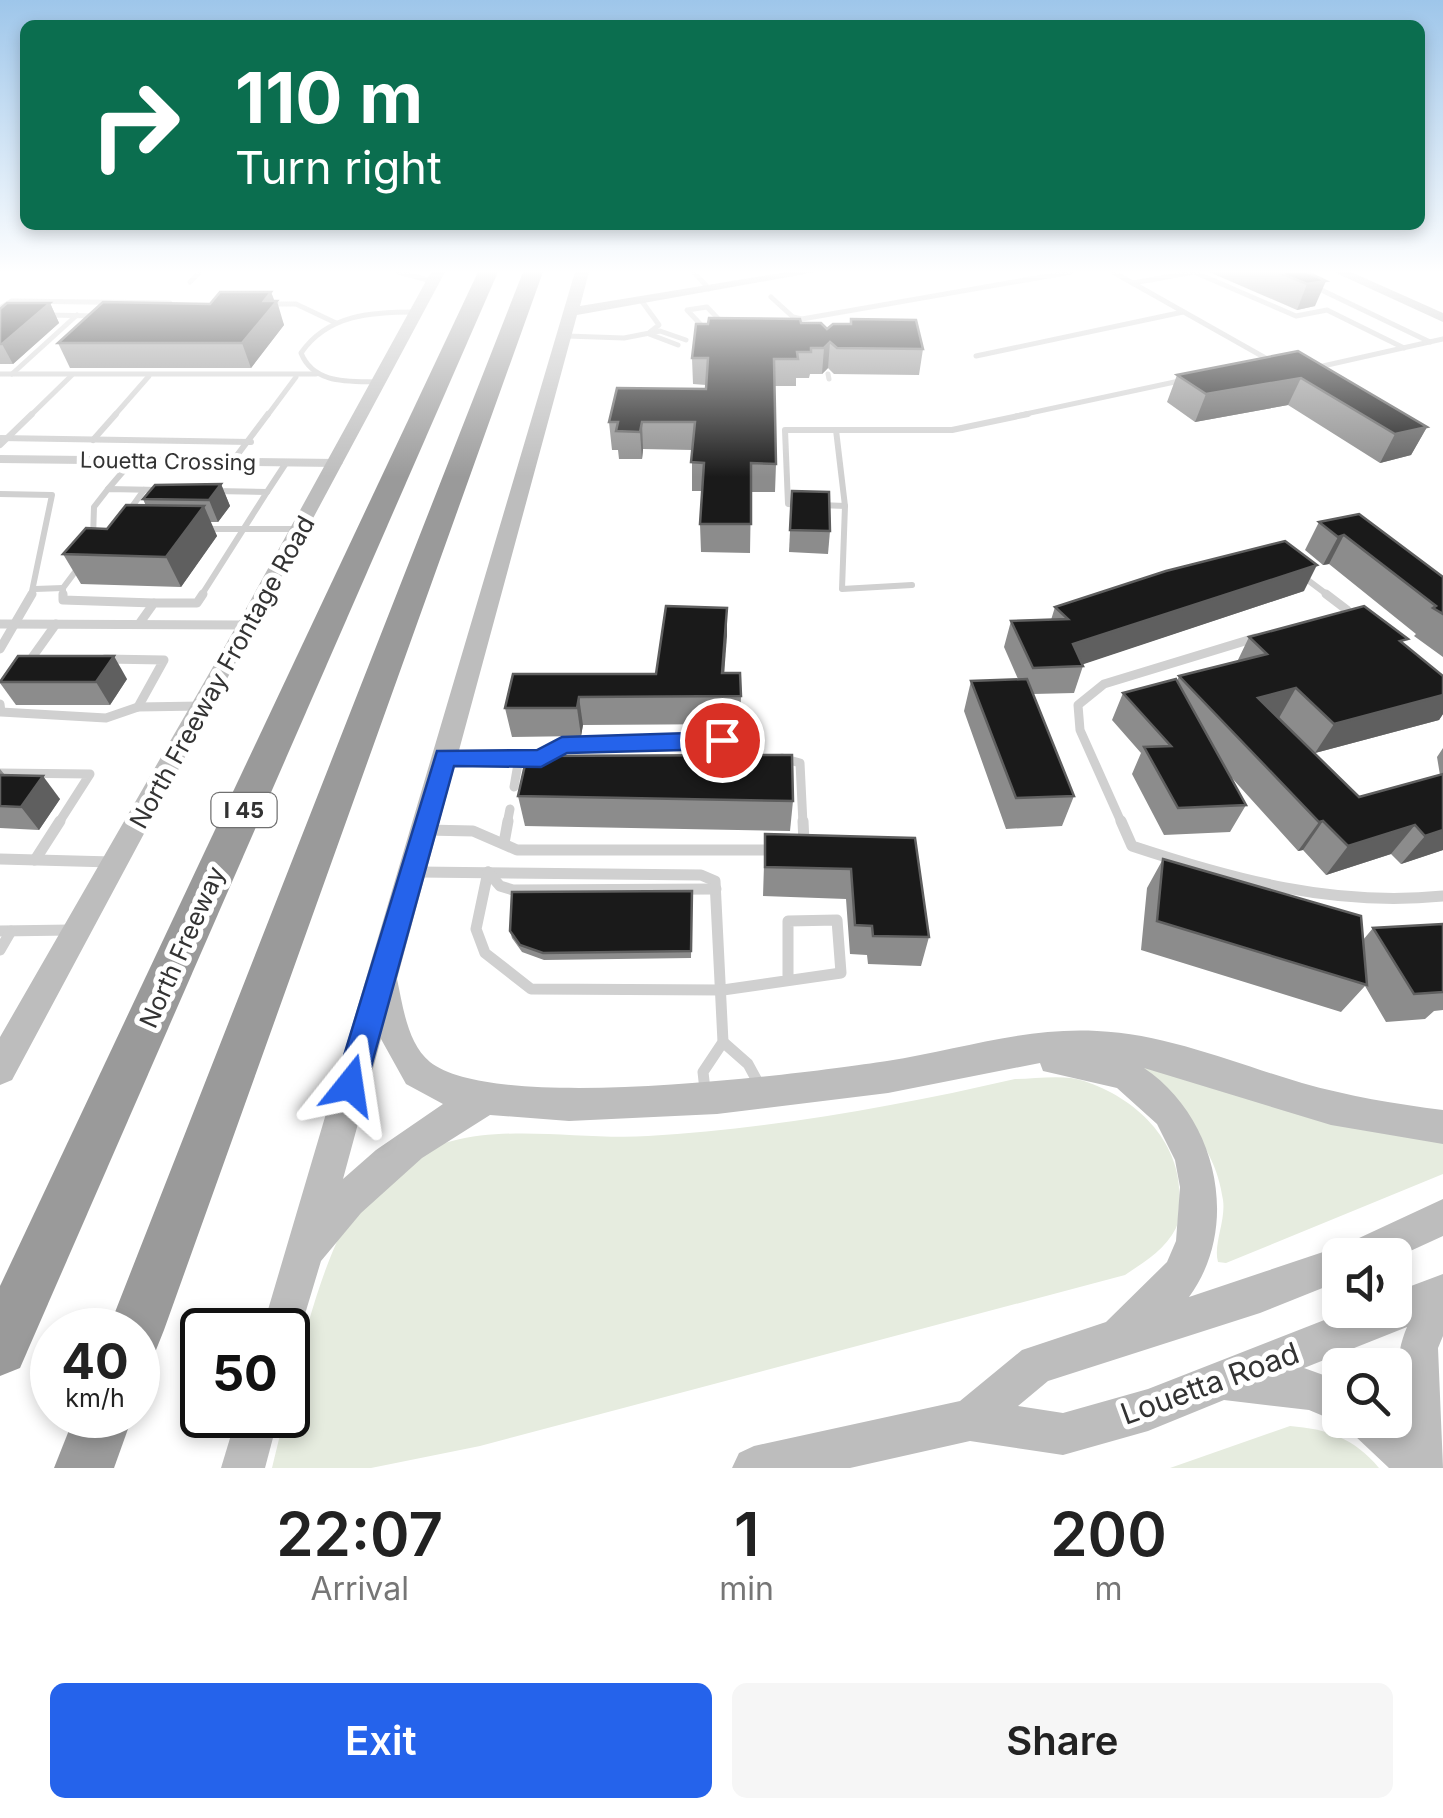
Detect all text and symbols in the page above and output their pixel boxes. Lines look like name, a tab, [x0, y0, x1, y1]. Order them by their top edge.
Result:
text: 110 m	[235, 55, 423, 140]
icon: right	[70, 60, 200, 190]
text: Turn right	[235, 140, 442, 195]
street label: Louetta Crossing	[80, 446, 256, 476]
street label: North Freeway Frontage Road	[123, 510, 321, 834]
pin	[680, 698, 765, 783]
icon: arrive	[695, 713, 750, 768]
road number: I 45	[212, 793, 276, 827]
street label: North Freeway	[133, 862, 231, 1032]
position arrow	[298, 1033, 402, 1137]
map controls	[1322, 1238, 1412, 1438]
button: sound	[1322, 1238, 1412, 1328]
speed limit sign: 50	[180, 1308, 310, 1438]
text: 40	[61, 1331, 129, 1391]
street label: Louetta Road	[1116, 1334, 1304, 1432]
button: search	[1322, 1348, 1412, 1438]
text: km/h	[65, 1383, 125, 1413]
text: 22:07	[276, 1498, 443, 1570]
text: 1	[734, 1498, 759, 1570]
text: 200	[1050, 1498, 1167, 1570]
text: Arrival	[310, 1569, 409, 1608]
text: min	[719, 1569, 774, 1608]
text: m	[1094, 1569, 1123, 1608]
button: Exit	[50, 1683, 712, 1798]
button: Share	[732, 1683, 1393, 1798]

